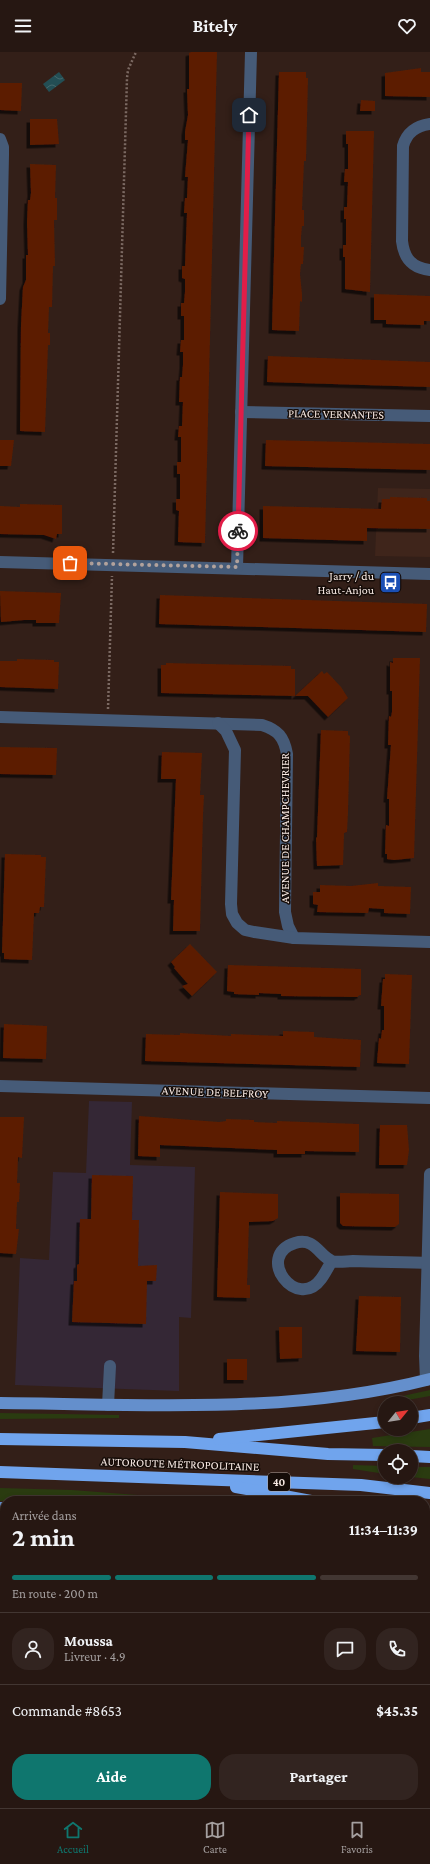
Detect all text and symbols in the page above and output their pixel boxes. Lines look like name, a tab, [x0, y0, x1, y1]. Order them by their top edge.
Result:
icon: menu	[12, 15, 34, 37]
icon: heart	[396, 15, 418, 37]
text: Bitely	[193, 16, 237, 36]
pin	[232, 98, 266, 132]
icon: home	[238, 104, 260, 126]
street label: PLACE VERNANTES	[288, 406, 384, 422]
courier	[218, 511, 258, 551]
icon: bike	[227, 520, 249, 542]
pin	[53, 546, 87, 580]
icon: bag	[59, 552, 81, 574]
place label: Jarry / du Haut-Anjou	[317, 569, 375, 597]
bus stop icon: Jarry / du Haut-Anjou	[377, 570, 403, 596]
street label: AVENUE DE CHAMPCHEVRIER	[278, 752, 292, 903]
street label: AVENUE DE BELFROY	[161, 1083, 269, 1101]
north arrow	[378, 1396, 418, 1436]
map controls	[378, 1396, 418, 1484]
button: locate	[378, 1444, 418, 1484]
street label: AUTOROUTE MÉTROPOLITAINE	[100, 1454, 260, 1474]
road number: 40	[268, 1473, 290, 1491]
text: Arrivée dans	[12, 1508, 77, 1523]
text: 11:34–11:39	[349, 1522, 418, 1538]
text: 2 min	[12, 1523, 75, 1552]
text: En route · 200 m	[12, 1586, 98, 1601]
button: person	[12, 1628, 54, 1670]
button: chat	[324, 1628, 366, 1670]
button: phone	[376, 1628, 418, 1670]
text: Moussa	[64, 1633, 113, 1649]
text: Livreur · 4.9	[64, 1649, 126, 1664]
text: Commande #8653	[12, 1703, 122, 1719]
text: $45.35	[376, 1703, 418, 1719]
button: Aide	[12, 1754, 211, 1800]
button: Partager	[219, 1754, 418, 1800]
tab: Accueil	[57, 1819, 89, 1855]
tab: Carte	[203, 1819, 227, 1855]
tab: Favoris	[341, 1819, 373, 1855]

